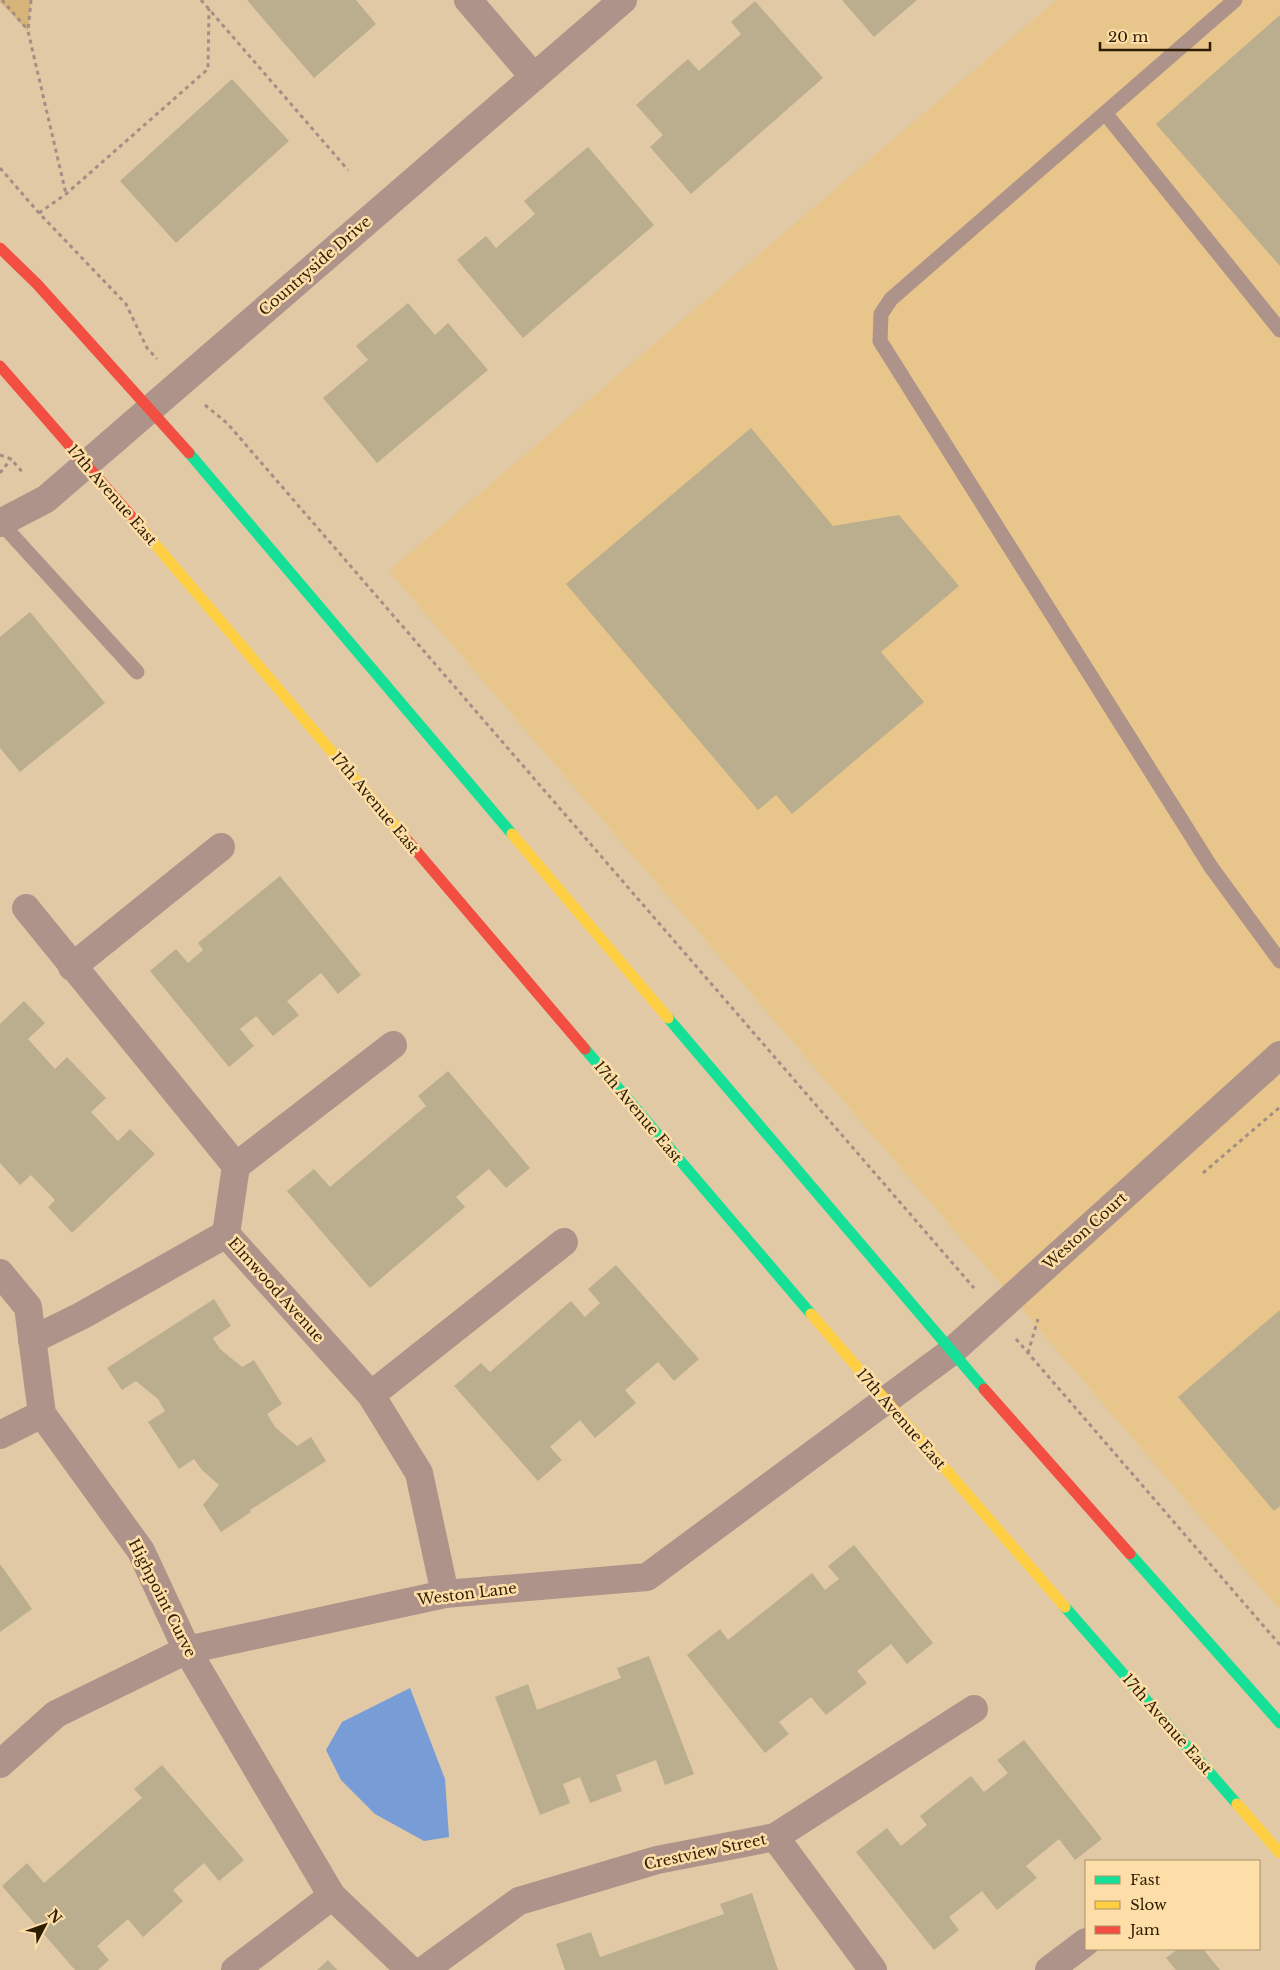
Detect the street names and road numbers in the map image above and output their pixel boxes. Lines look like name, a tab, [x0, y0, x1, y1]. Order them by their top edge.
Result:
street label: Countryside Drive	[255, 212, 375, 319]
street label: 17th Avenue East	[64, 441, 161, 549]
street label: 17th Avenue East	[327, 748, 424, 858]
street label: 17th Avenue East	[590, 1057, 687, 1167]
street label: Weston Court	[1038, 1188, 1131, 1274]
street label: Elmwood Avenue	[224, 1233, 328, 1346]
street label: 17th Avenue East	[853, 1365, 950, 1473]
street label: Highpoint Curve	[124, 1535, 201, 1660]
street label: Weston Lane	[415, 1578, 518, 1609]
street label: 17th Avenue East	[1119, 1670, 1216, 1778]
street label: Crestview Street	[642, 1829, 768, 1874]

